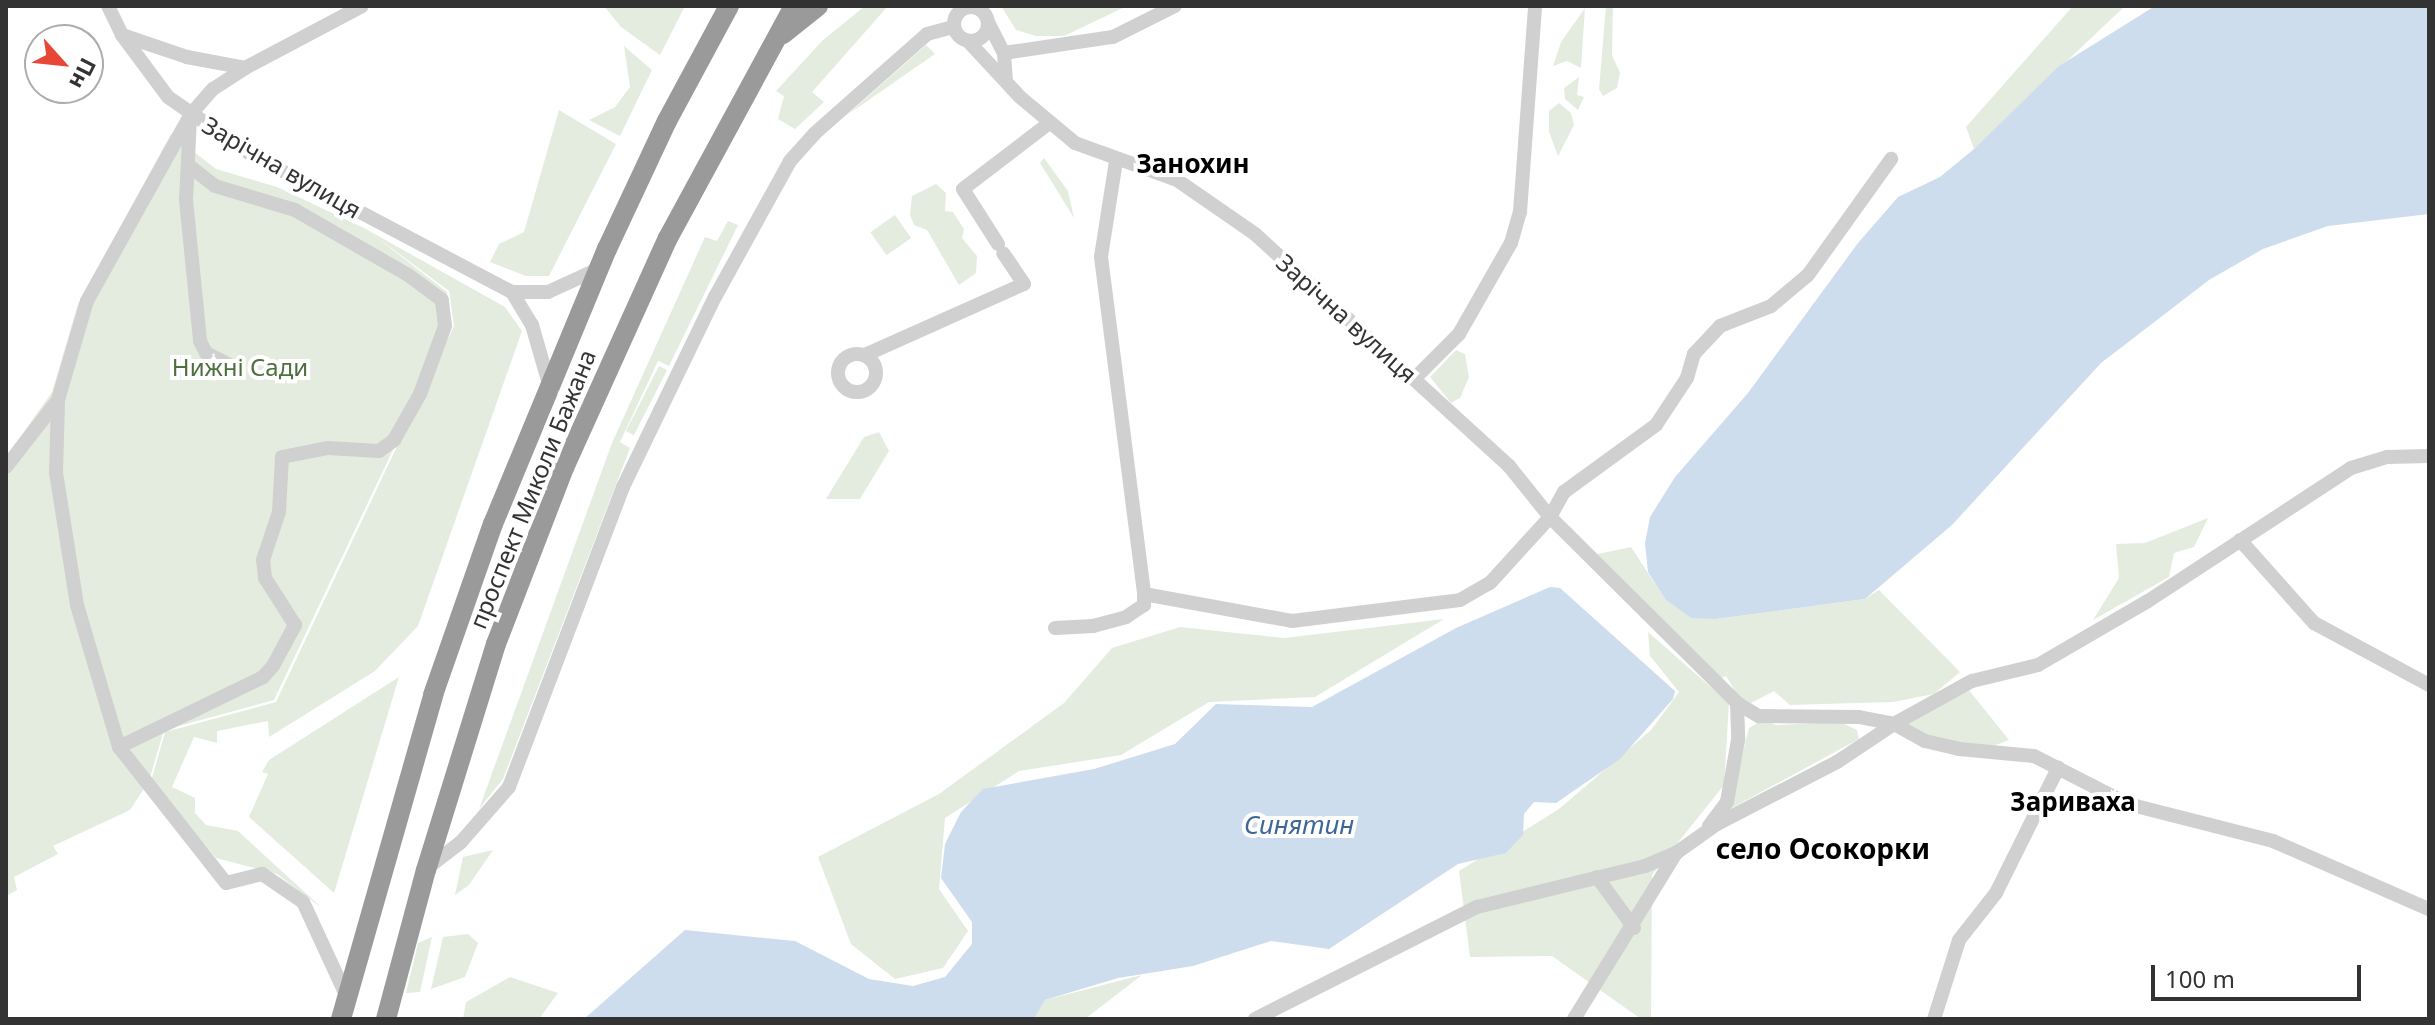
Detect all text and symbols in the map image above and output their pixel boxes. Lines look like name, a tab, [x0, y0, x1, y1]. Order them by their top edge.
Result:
north arrow	[24, 24, 104, 104]
text: Пн	[63, 53, 104, 95]
street label: Зарічна вулиця	[198, 110, 366, 224]
district label: Занохин	[1136, 148, 1250, 180]
street label: Зарічна вулиця	[1271, 248, 1423, 388]
street label: проспект Миколи Бажана	[463, 345, 601, 633]
park label: Нижні Сади	[172, 353, 308, 381]
district label: Зариваха	[2010, 786, 2136, 818]
water label: Синятин	[1244, 809, 1354, 841]
district label: село Осокорки	[1716, 831, 1930, 865]
scale bar	[2155, 949, 2365, 999]
text: 100 m	[2165, 962, 2235, 995]

